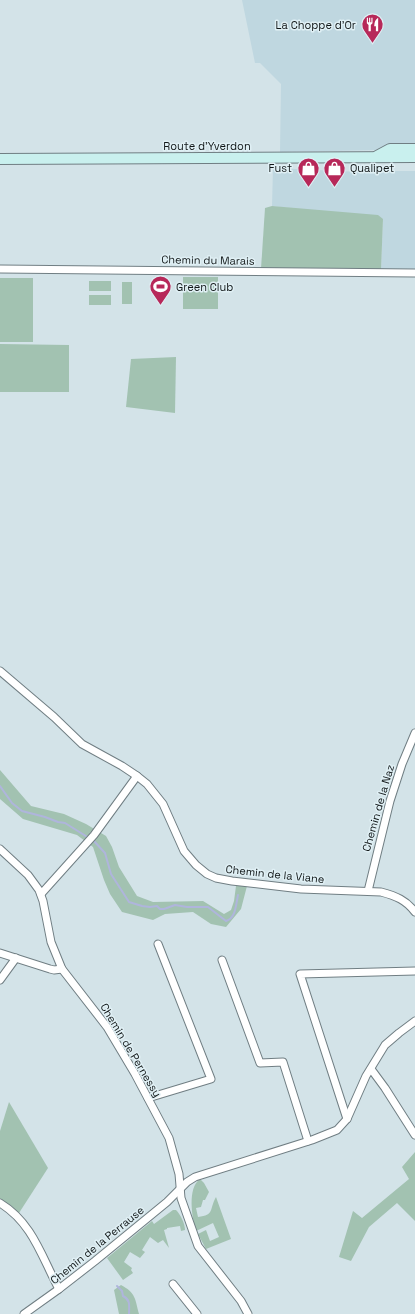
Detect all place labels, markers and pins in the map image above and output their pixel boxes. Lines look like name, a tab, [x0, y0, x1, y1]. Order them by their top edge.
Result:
restaurant icon: La Choppe d'Or	[359, 12, 385, 45]
place label: La Choppe d'Or	[275, 18, 356, 32]
shop icon: Fust	[295, 155, 321, 188]
shop icon: Qualipet	[321, 155, 347, 188]
place label: Fust	[269, 161, 292, 175]
place label: Qualipet	[350, 161, 394, 175]
sports icon: Green Club	[147, 274, 173, 307]
place label: Green Club	[176, 280, 233, 294]

